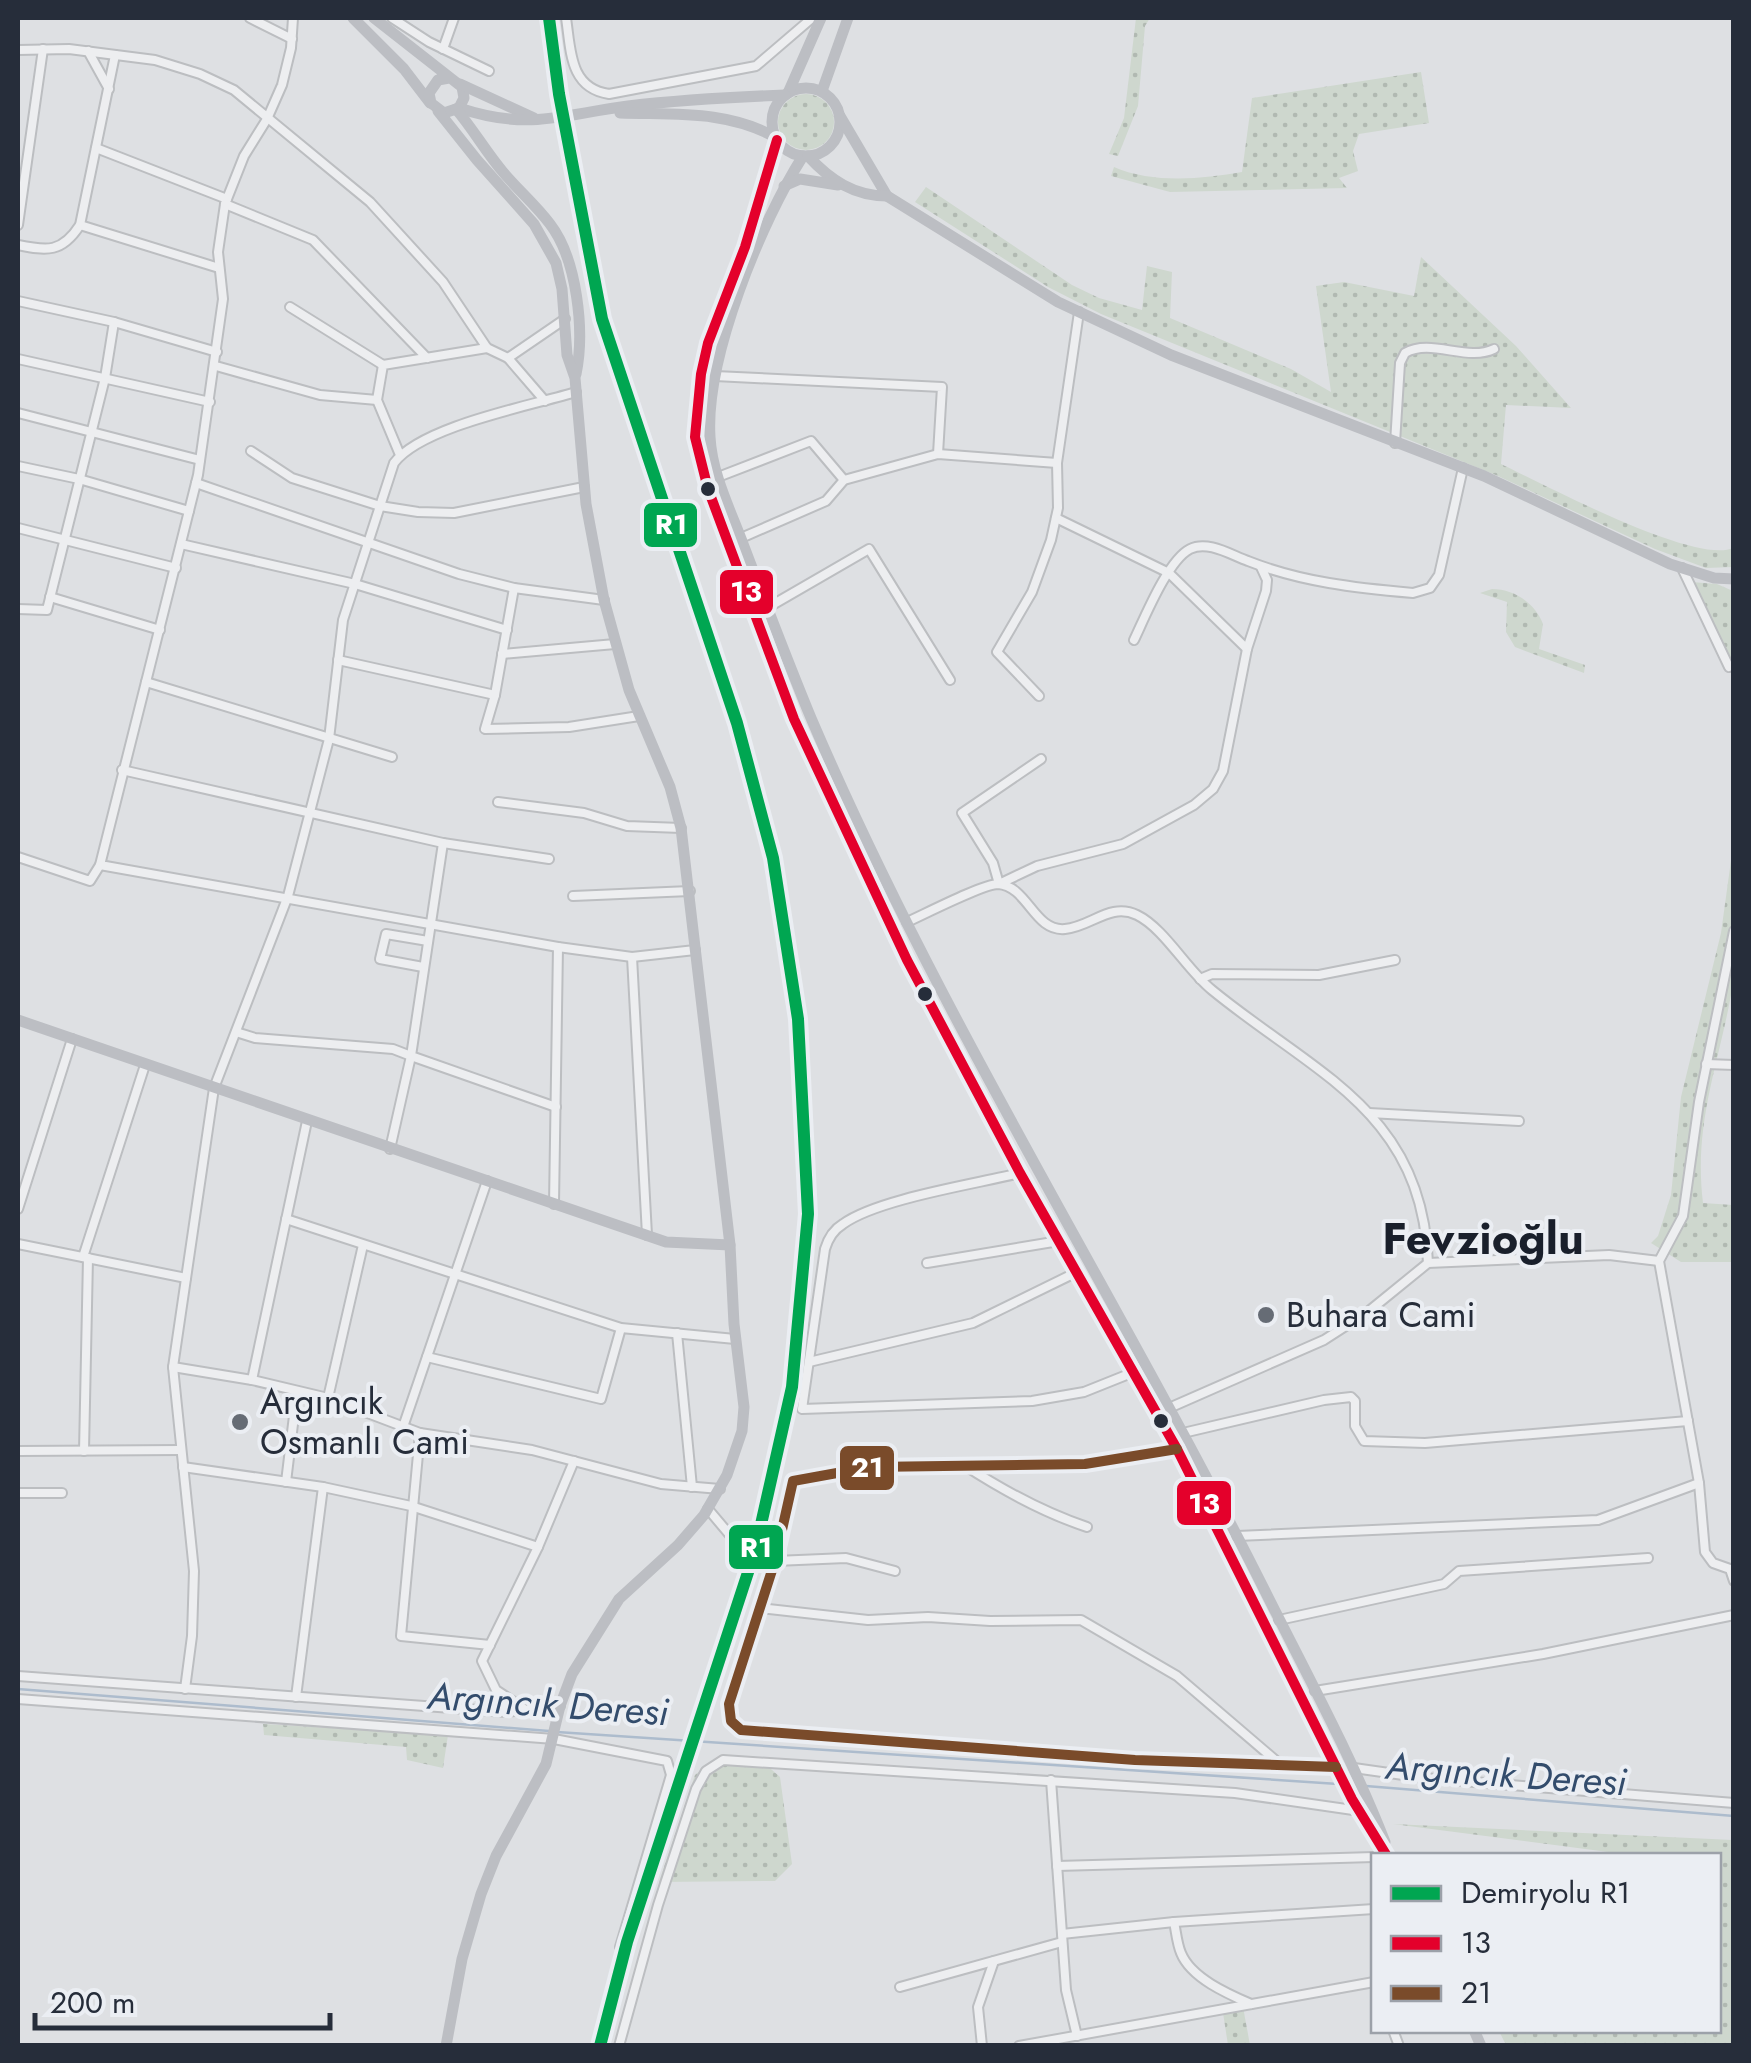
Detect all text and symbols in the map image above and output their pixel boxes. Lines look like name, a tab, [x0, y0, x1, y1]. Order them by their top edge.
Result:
unlabelled marker	[698, 479, 718, 499]
line badge: R1	[642, 501, 699, 549]
text: R1	[655, 504, 687, 545]
line badge: 13	[718, 568, 775, 616]
text: 13	[730, 571, 762, 612]
unlabelled marker	[915, 984, 935, 1004]
district label: Fevzioğlu	[1382, 1206, 1584, 1271]
place label: Buhara Cami	[1286, 1290, 1476, 1340]
marker: Buhara Cami	[1255, 1304, 1277, 1326]
place label: Argıncık Osmanlı Cami	[260, 1377, 469, 1467]
marker: Argıncık Osmanlı Cami	[229, 1411, 251, 1433]
unlabelled marker	[1151, 1411, 1171, 1431]
line badge: 21	[838, 1444, 896, 1492]
text: 21	[851, 1447, 883, 1488]
line badge: 13	[1175, 1479, 1233, 1527]
text: 13	[1188, 1483, 1220, 1524]
line badge: R1	[727, 1523, 785, 1571]
text: R1	[740, 1527, 772, 1568]
water label: Argıncık Deresi	[425, 1668, 671, 1739]
water label: Argıncık Deresi	[1383, 1738, 1629, 1809]
legend	[1371, 1853, 1721, 2033]
text: Demiryolu R1	[1461, 1871, 1630, 1914]
text: 13	[1461, 1921, 1491, 1964]
scale bar	[35, 1968, 330, 2030]
text: 21	[1461, 1971, 1492, 2014]
text: 200 m	[50, 1981, 135, 2024]

